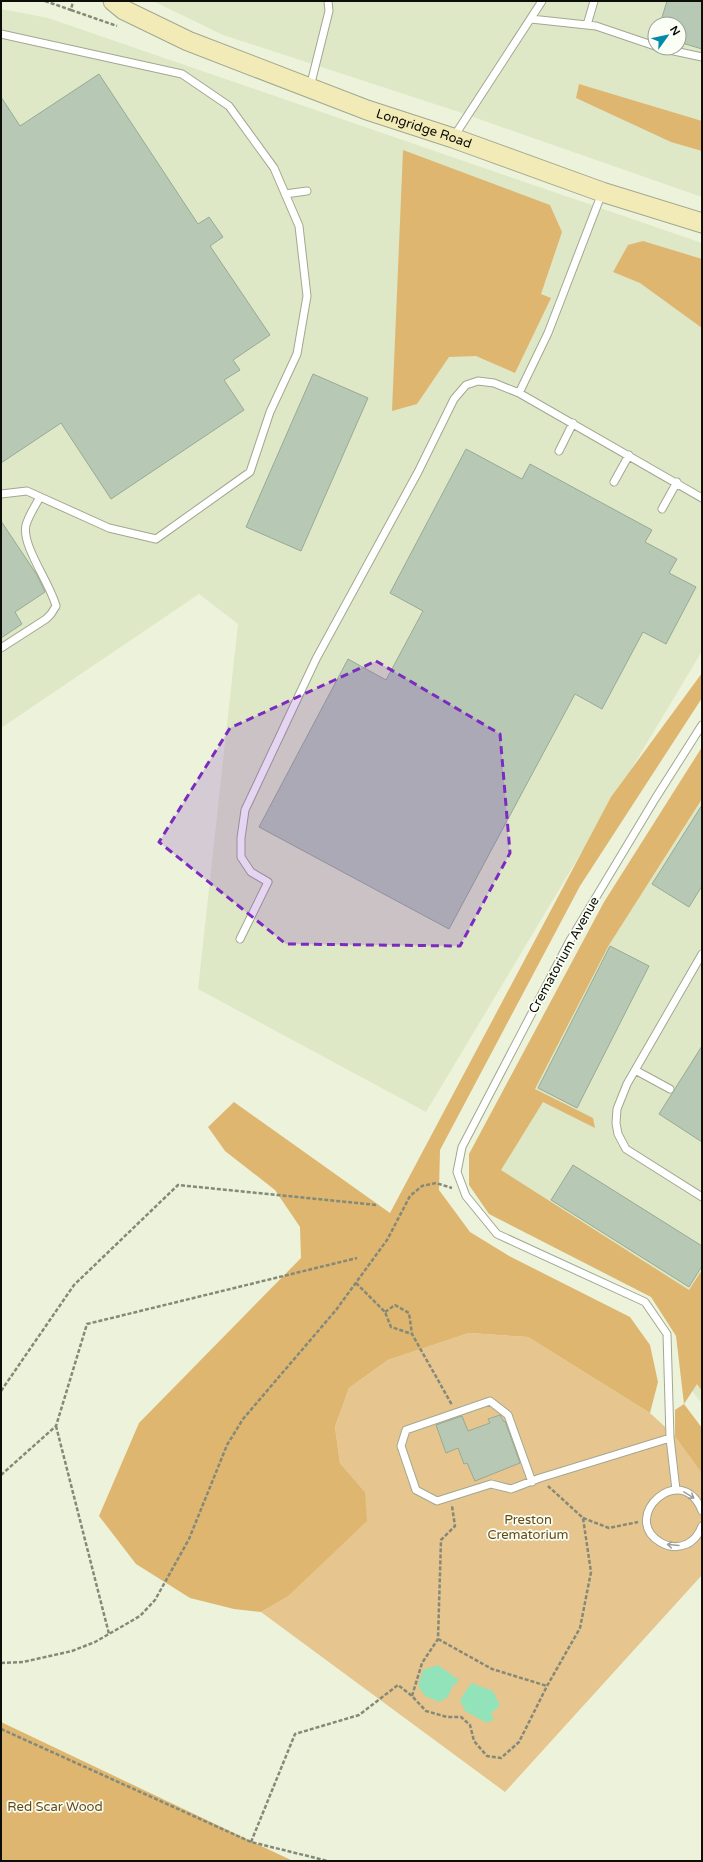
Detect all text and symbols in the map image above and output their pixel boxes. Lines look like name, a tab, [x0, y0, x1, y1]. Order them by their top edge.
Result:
north arrow	[647, 16, 687, 56]
text: N	[667, 24, 683, 38]
street label: Longridge Road	[374, 105, 474, 152]
street label: Crematorium Avenue	[525, 894, 603, 1016]
one-way arrow	[683, 1492, 695, 1500]
park label: Preston Crematorium	[487, 1512, 569, 1543]
one-way arrow	[667, 1542, 680, 1549]
park label: Red Scar Wood	[7, 1799, 103, 1815]

